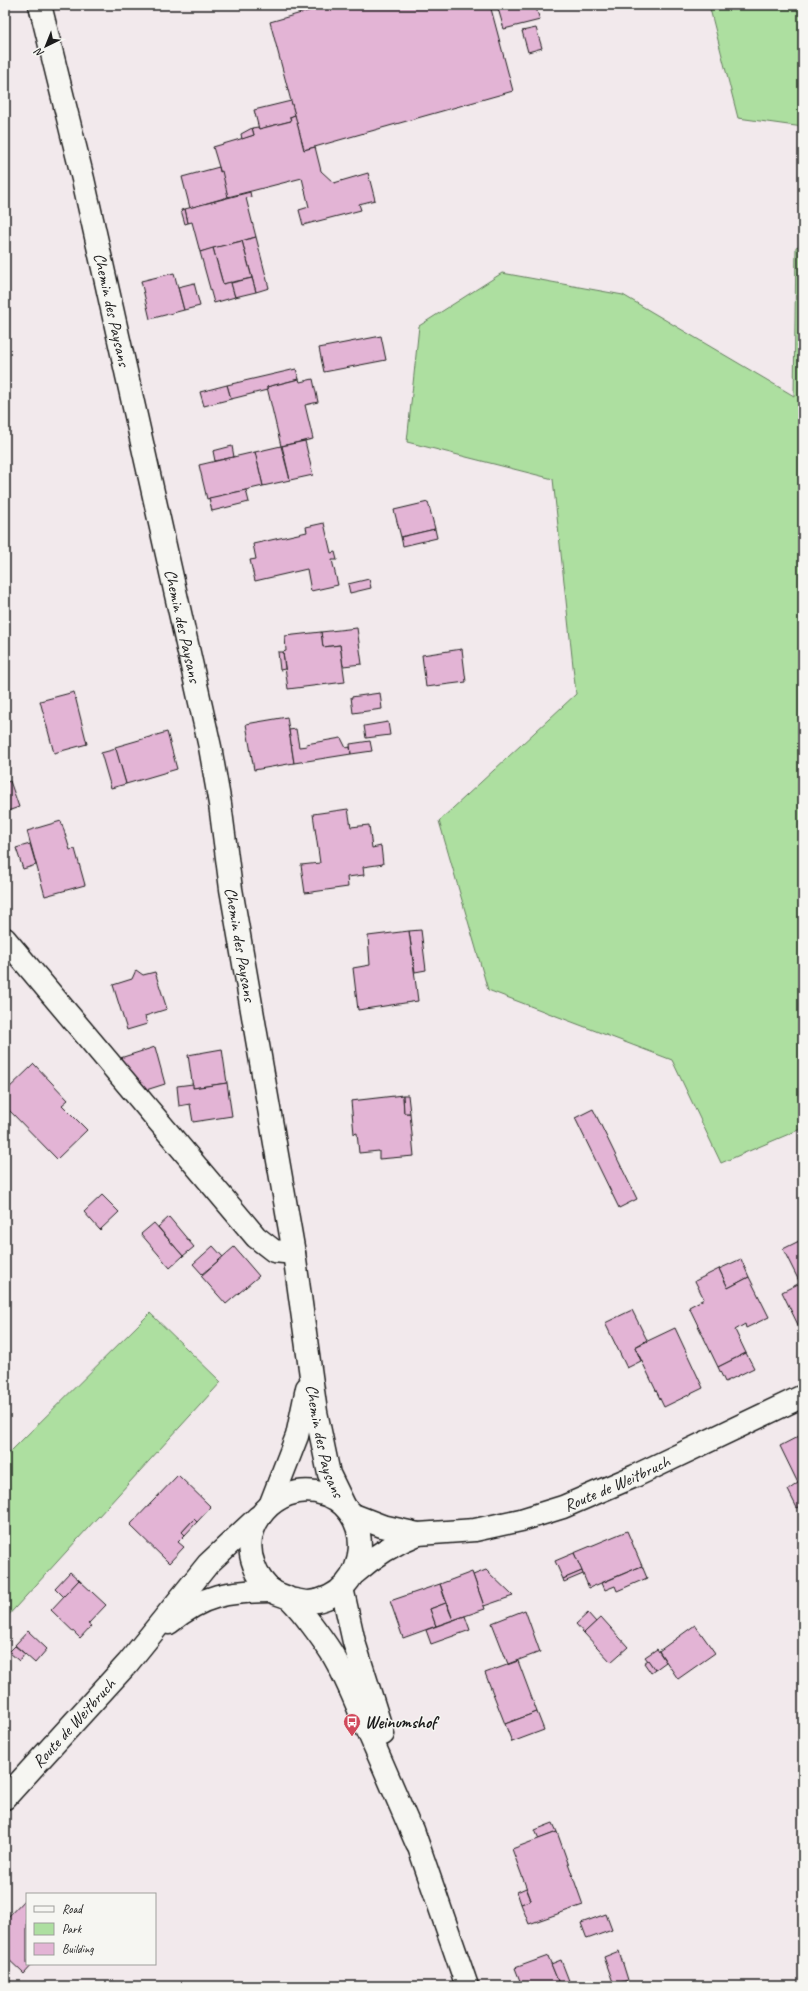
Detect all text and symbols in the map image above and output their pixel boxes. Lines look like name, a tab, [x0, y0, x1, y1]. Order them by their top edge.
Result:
north arrow	[26, 26, 66, 66]
text: N	[30, 44, 46, 61]
street label: Chemin des Paysans	[89, 251, 135, 370]
street label: Chemin des Paysans	[160, 567, 206, 687]
street label: Chemin des Paysans	[220, 886, 261, 1005]
street label: Chemin des Paysans	[301, 1383, 350, 1503]
street label: Route de Weitbruch	[561, 1451, 674, 1516]
street label: Route de Weitbruch	[28, 1673, 121, 1772]
bus stop icon: Weinumshof	[342, 1712, 362, 1737]
place label: Weinumshof	[365, 1712, 440, 1733]
legend	[26, 1893, 156, 1965]
text: Road	[62, 1901, 84, 1917]
text: Park	[62, 1921, 83, 1937]
text: Building	[62, 1941, 94, 1957]

